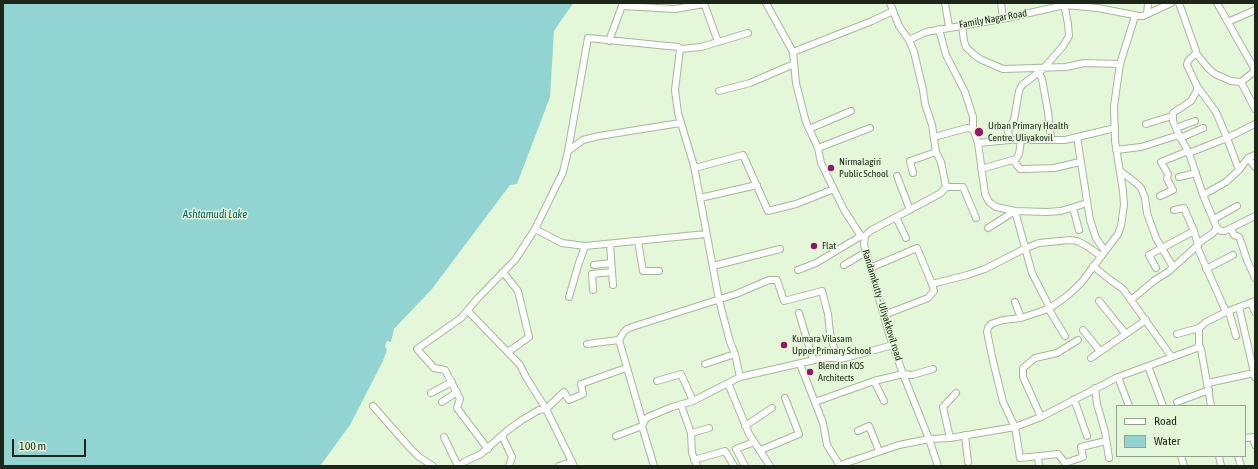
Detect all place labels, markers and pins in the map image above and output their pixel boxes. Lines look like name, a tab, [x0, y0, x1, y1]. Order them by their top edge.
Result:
place label: Urban Primary Health Centre, Uliyakovil	[988, 120, 1068, 144]
marker: Urban Primary Health Centre, Uliyakovil	[973, 126, 985, 138]
place label: Nirmalagiri Public School	[839, 156, 888, 180]
marker: Nirmalagiri Public School	[826, 163, 836, 173]
place label: Flat	[822, 240, 836, 252]
marker: Flat	[809, 241, 819, 251]
place label: Kumara Vilasam Upper Primary School	[792, 333, 871, 356]
marker: Kumara Vilasam Upper Primary School	[779, 340, 789, 350]
place label: Blend in KOS Architects	[818, 360, 864, 384]
marker: Blend in KOS Architects	[805, 367, 815, 377]

